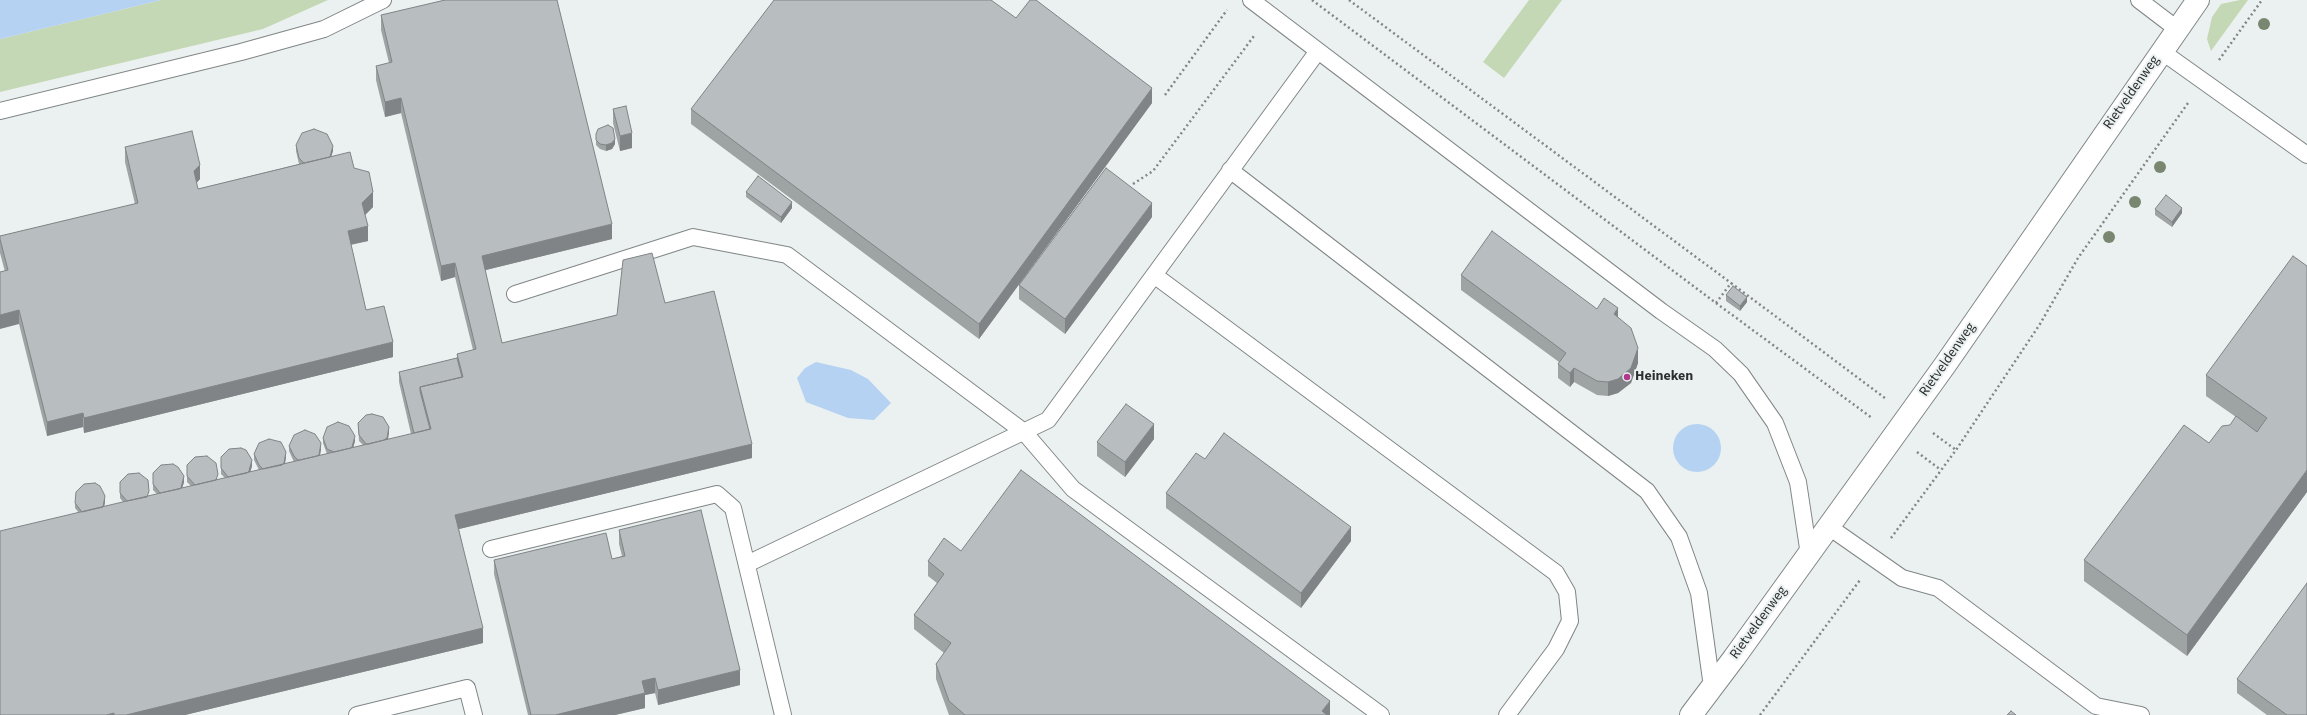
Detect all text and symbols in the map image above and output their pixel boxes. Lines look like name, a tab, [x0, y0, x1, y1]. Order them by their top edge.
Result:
street label: Rietveldenweg	[2100, 53, 2164, 133]
street label: Rietveldenweg	[1916, 320, 1980, 400]
place label: Heineken	[1635, 369, 1693, 385]
marker: Heineken	[1622, 372, 1632, 382]
street label: Rietveldenweg	[1727, 583, 1791, 663]

